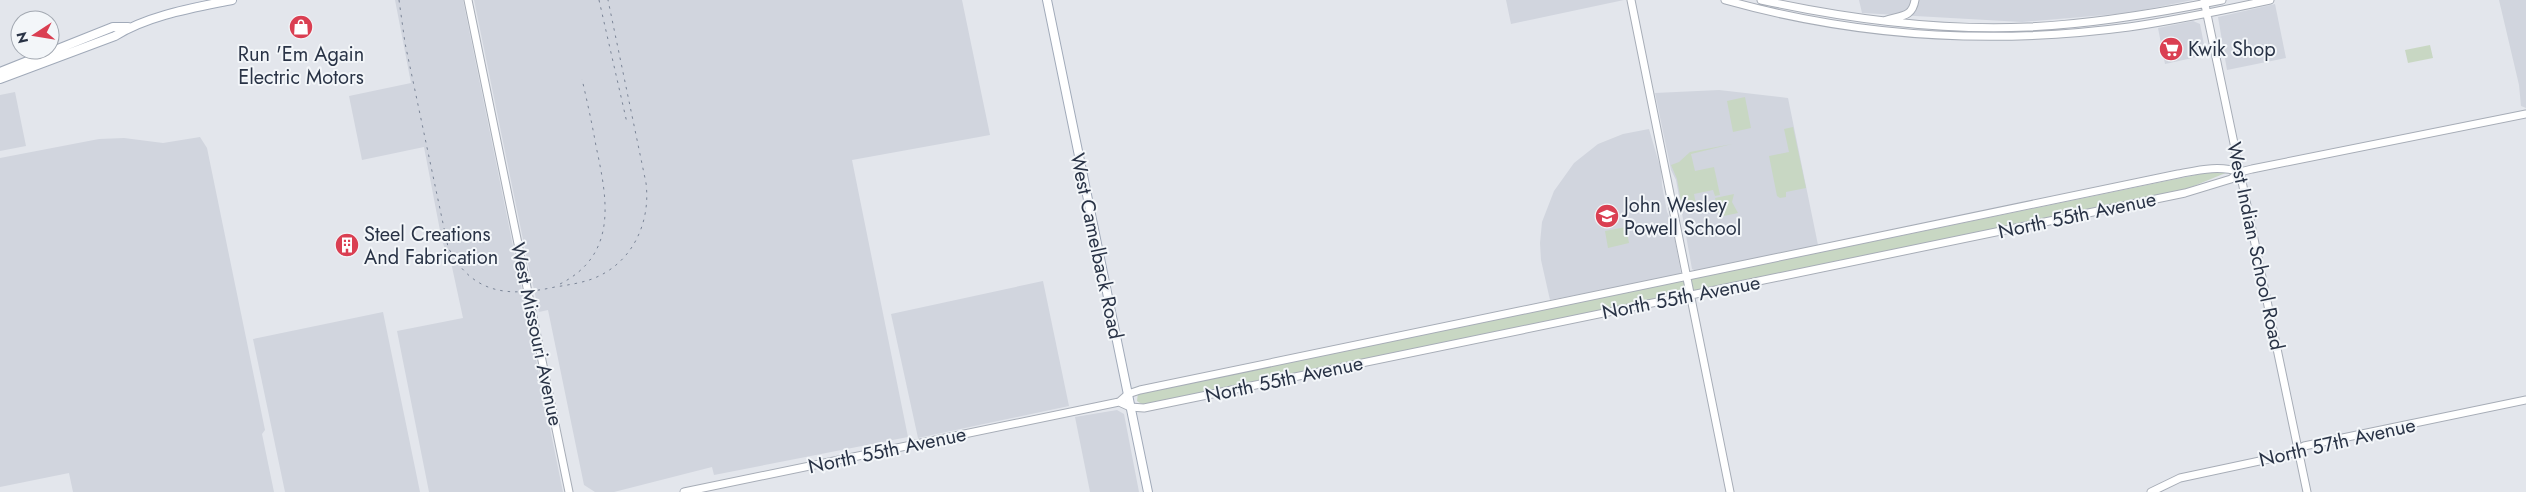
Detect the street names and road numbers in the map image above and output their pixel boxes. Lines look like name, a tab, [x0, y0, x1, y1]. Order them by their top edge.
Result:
street label: West Indian School Road	[2219, 139, 2292, 353]
street label: West Camelback Road	[1063, 150, 1130, 342]
street label: North 55th Avenue	[1995, 185, 2159, 246]
street label: West Missouri Avenue	[503, 240, 570, 428]
street label: North 55th Avenue	[1599, 268, 1763, 327]
street label: North 55th Avenue	[1202, 349, 1366, 410]
street label: North 57th Avenue	[2256, 410, 2418, 475]
street label: North 55th Avenue	[805, 420, 969, 481]

